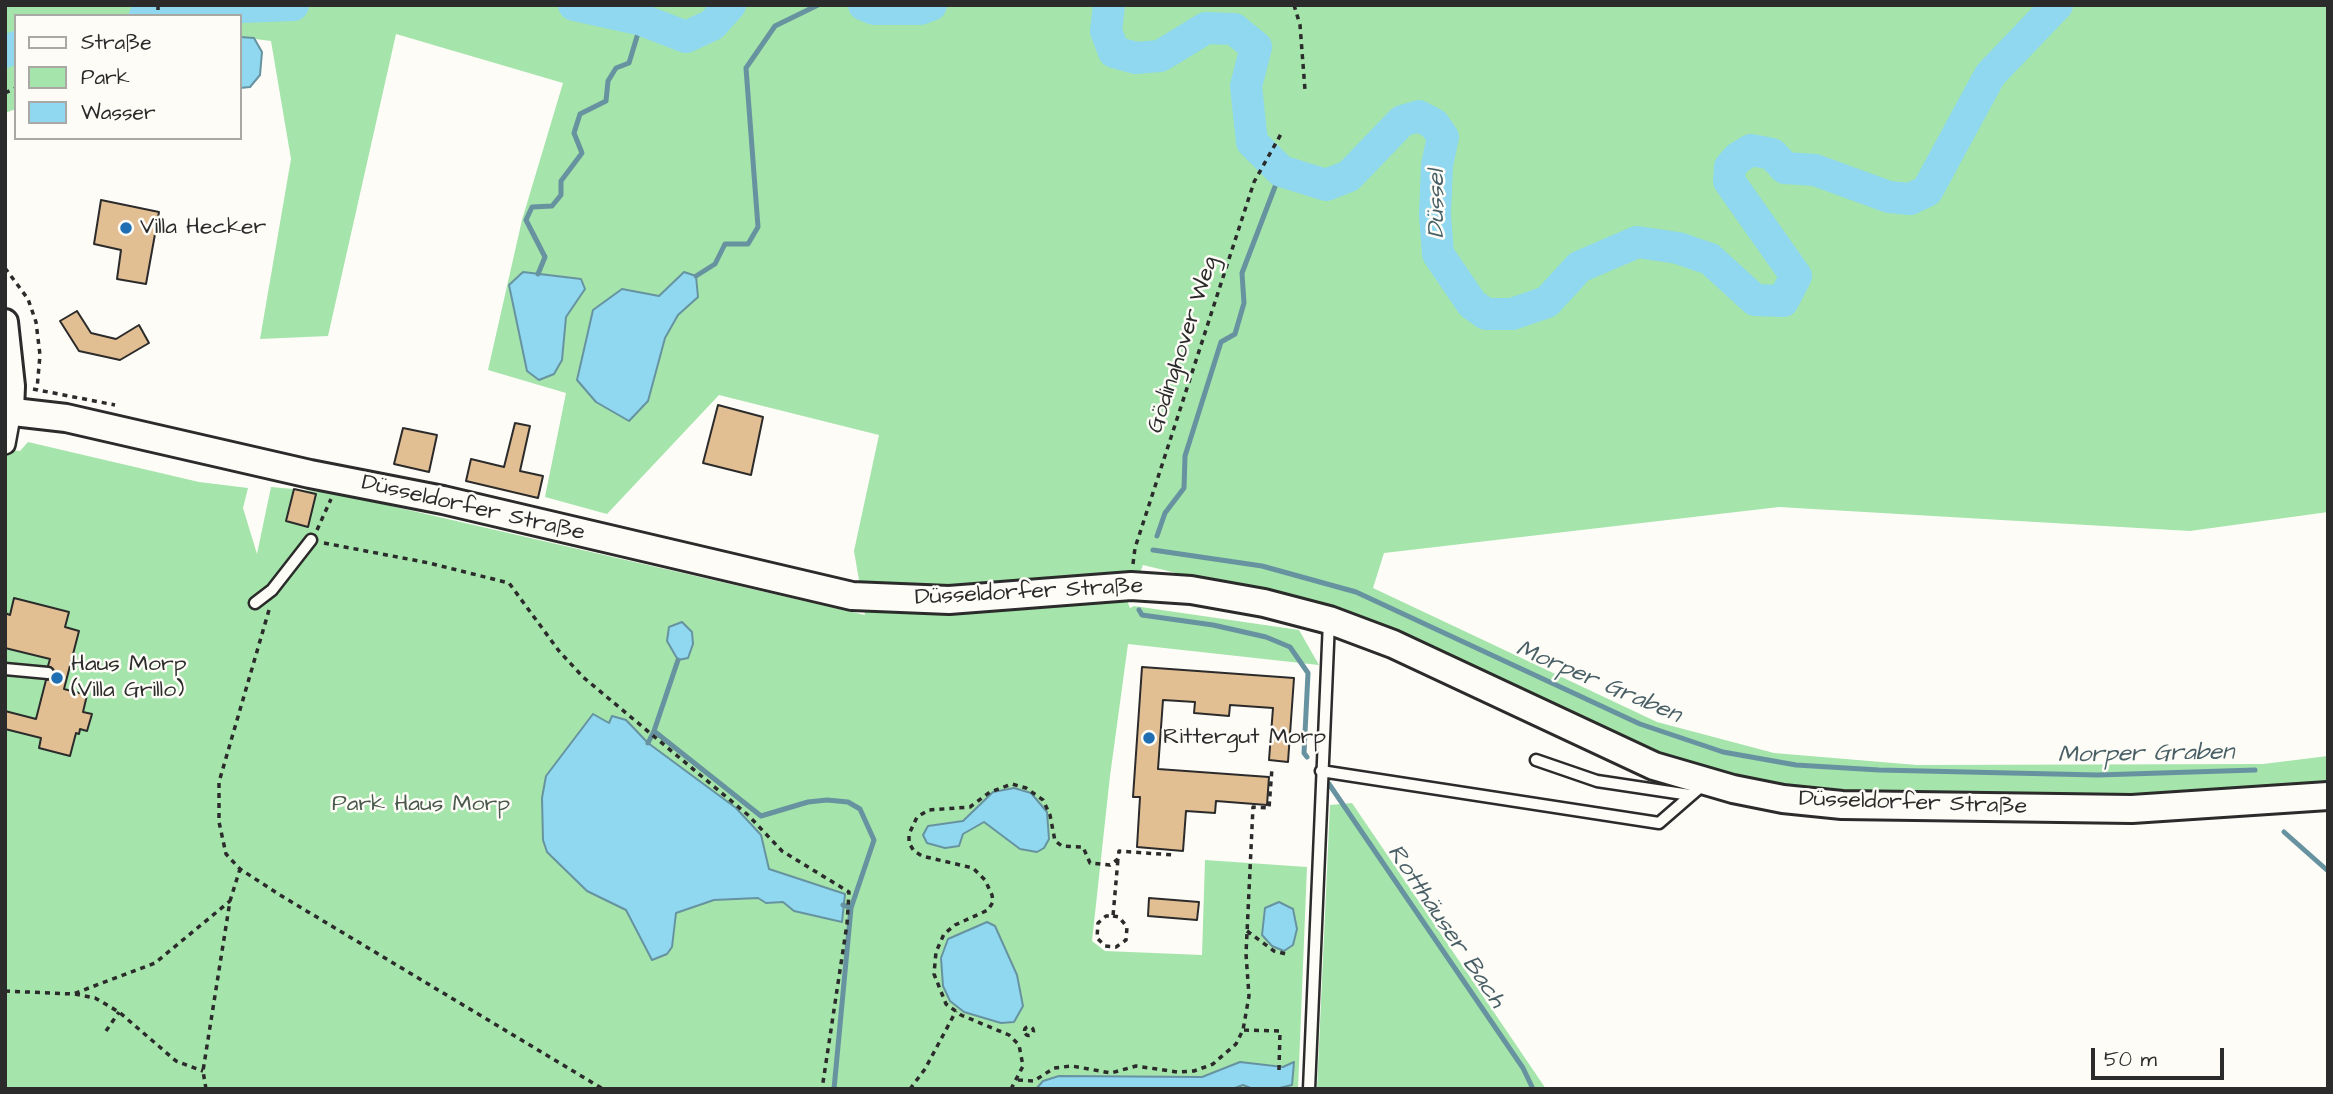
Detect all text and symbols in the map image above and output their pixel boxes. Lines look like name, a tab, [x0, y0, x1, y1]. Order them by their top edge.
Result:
legend	[14, 14, 242, 140]
text: Straße	[81, 28, 152, 57]
text: Park	[81, 63, 130, 92]
text: Wasser	[81, 98, 155, 127]
water label: Düssel	[1424, 170, 1452, 238]
place label: Villa Hecker	[140, 214, 266, 242]
marker: Villa Hecker	[118, 220, 134, 236]
street label: Gödinghover Weg	[1142, 253, 1226, 437]
street label: Düsseldorfer Straße	[359, 470, 587, 548]
street label: Düsseldorfer Straße	[914, 573, 1144, 613]
water label: Morper Graben	[1511, 635, 1685, 731]
place label: Haus Morp (Villa Grillo)	[71, 651, 187, 705]
marker: Haus Morp (Villa Grillo)	[49, 670, 65, 686]
place label: Rittergut Morp	[1163, 724, 1326, 752]
marker: Rittergut Morp	[1141, 730, 1157, 746]
water label: Morper Graben	[2058, 739, 2234, 771]
street label: Düsseldorfer Straße	[1798, 786, 2028, 822]
park label: Park Haus Morp	[332, 791, 510, 819]
water label: Rotthäuser Bach	[1380, 840, 1510, 1014]
scale bar	[2095, 1034, 2228, 1078]
text: 50 m	[2104, 1045, 2157, 1074]

